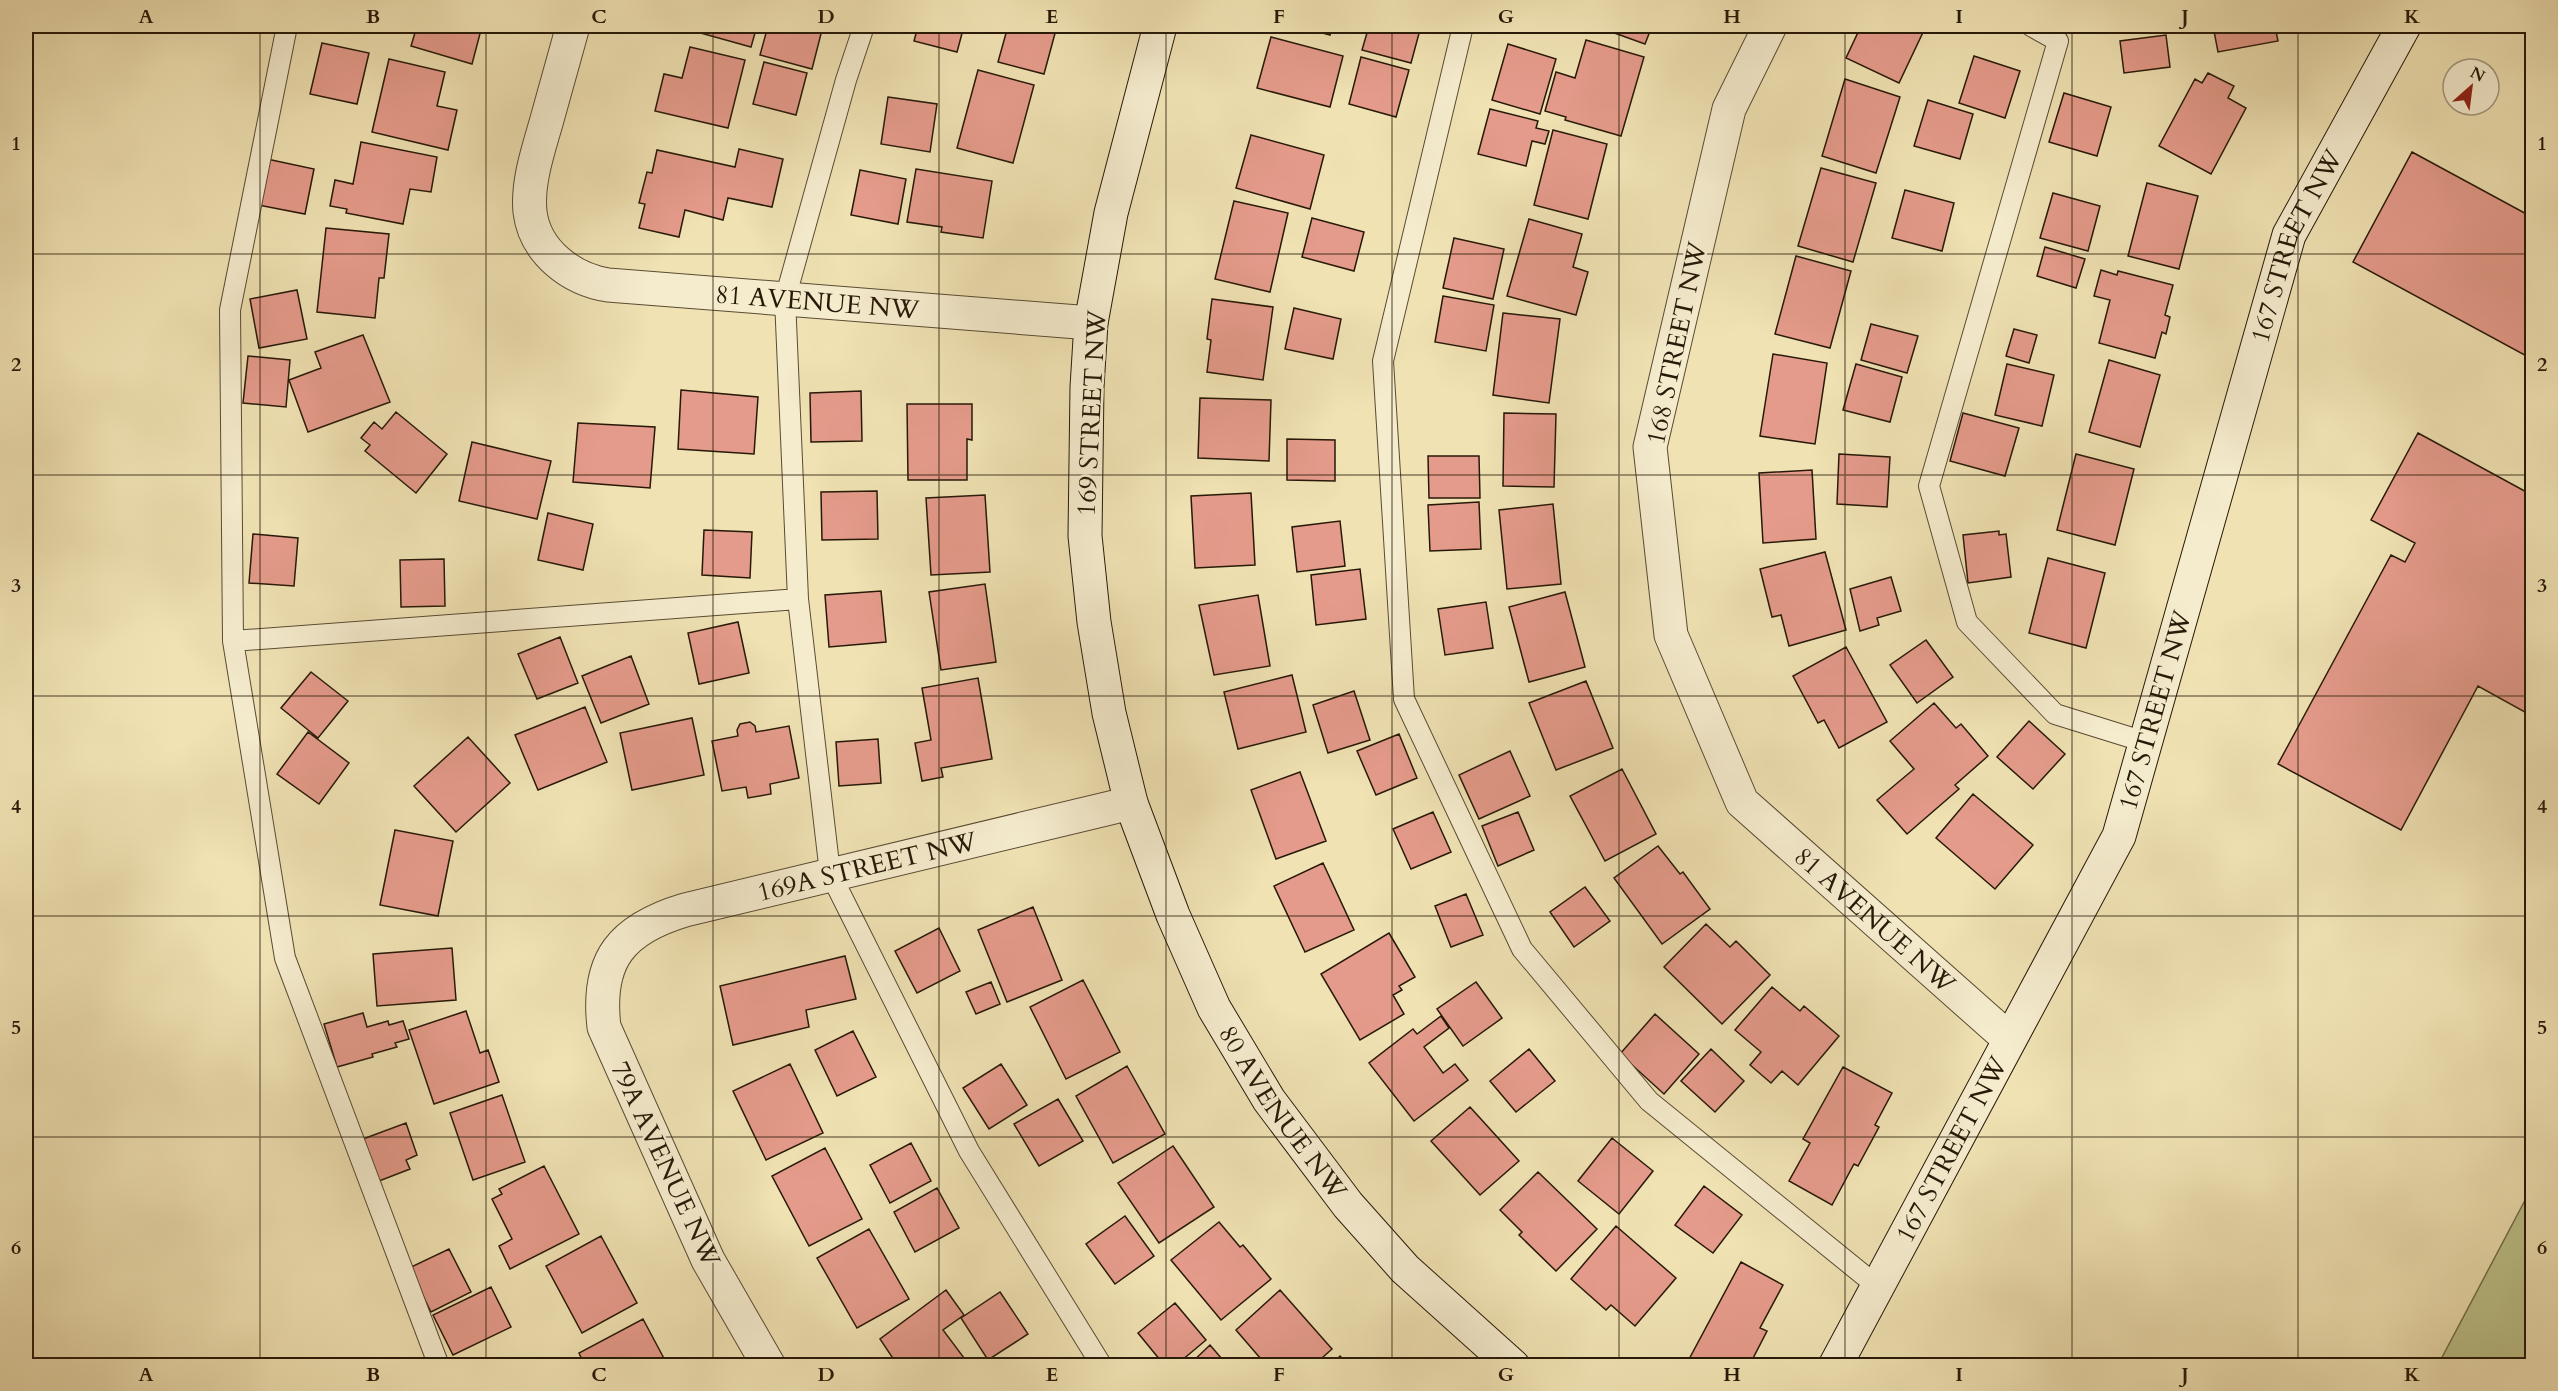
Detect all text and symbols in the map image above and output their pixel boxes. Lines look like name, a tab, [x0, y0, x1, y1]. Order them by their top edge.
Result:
text: A	[138, 3, 154, 30]
text: B	[366, 3, 380, 30]
text: C	[591, 3, 607, 30]
text: D	[817, 3, 835, 30]
text: E	[1046, 3, 1058, 30]
text: F	[1273, 3, 1285, 30]
text: G	[1498, 3, 1514, 30]
text: H	[1723, 3, 1741, 30]
text: I	[1955, 3, 1963, 30]
text: J	[2178, 3, 2189, 30]
text: K	[2404, 3, 2421, 30]
north arrow	[2441, 57, 2501, 117]
text: N	[2466, 62, 2489, 88]
text: 1	[11, 130, 21, 157]
text: 1	[2537, 130, 2547, 157]
street label: 167 STREET NW	[2242, 143, 2351, 347]
street label: 168 STREET NW	[1638, 238, 1715, 448]
street label: 81 AVENUE NW	[714, 276, 921, 327]
street label: 169 STREET NW	[1069, 309, 1114, 517]
text: 2	[11, 351, 21, 378]
text: 2	[2537, 351, 2547, 378]
text: 3	[11, 572, 21, 599]
text: 3	[2537, 572, 2547, 599]
street label: 167 STREET NW	[2110, 606, 2200, 814]
text: 4	[11, 793, 21, 820]
text: 4	[2537, 793, 2547, 820]
street label: 169A STREET NW	[754, 824, 981, 910]
street label: 81 AVENUE NW	[1786, 839, 1963, 1002]
text: 5	[11, 1014, 21, 1041]
text: 5	[2537, 1014, 2547, 1041]
street label: 80 AVENUE NW	[1210, 1019, 1355, 1207]
street label: 167 STREET NW	[1888, 1050, 2016, 1249]
street label: 79A AVENUE NW	[603, 1056, 729, 1273]
text: 6	[11, 1234, 21, 1261]
text: 6	[2537, 1234, 2547, 1261]
text: A	[138, 1361, 154, 1388]
text: B	[366, 1361, 380, 1388]
text: C	[591, 1361, 607, 1388]
text: D	[817, 1361, 835, 1388]
text: E	[1046, 1361, 1058, 1388]
text: F	[1273, 1361, 1285, 1388]
text: G	[1498, 1361, 1514, 1388]
text: H	[1723, 1361, 1741, 1388]
text: I	[1955, 1361, 1963, 1388]
text: J	[2178, 1361, 2189, 1388]
text: K	[2404, 1361, 2421, 1388]

